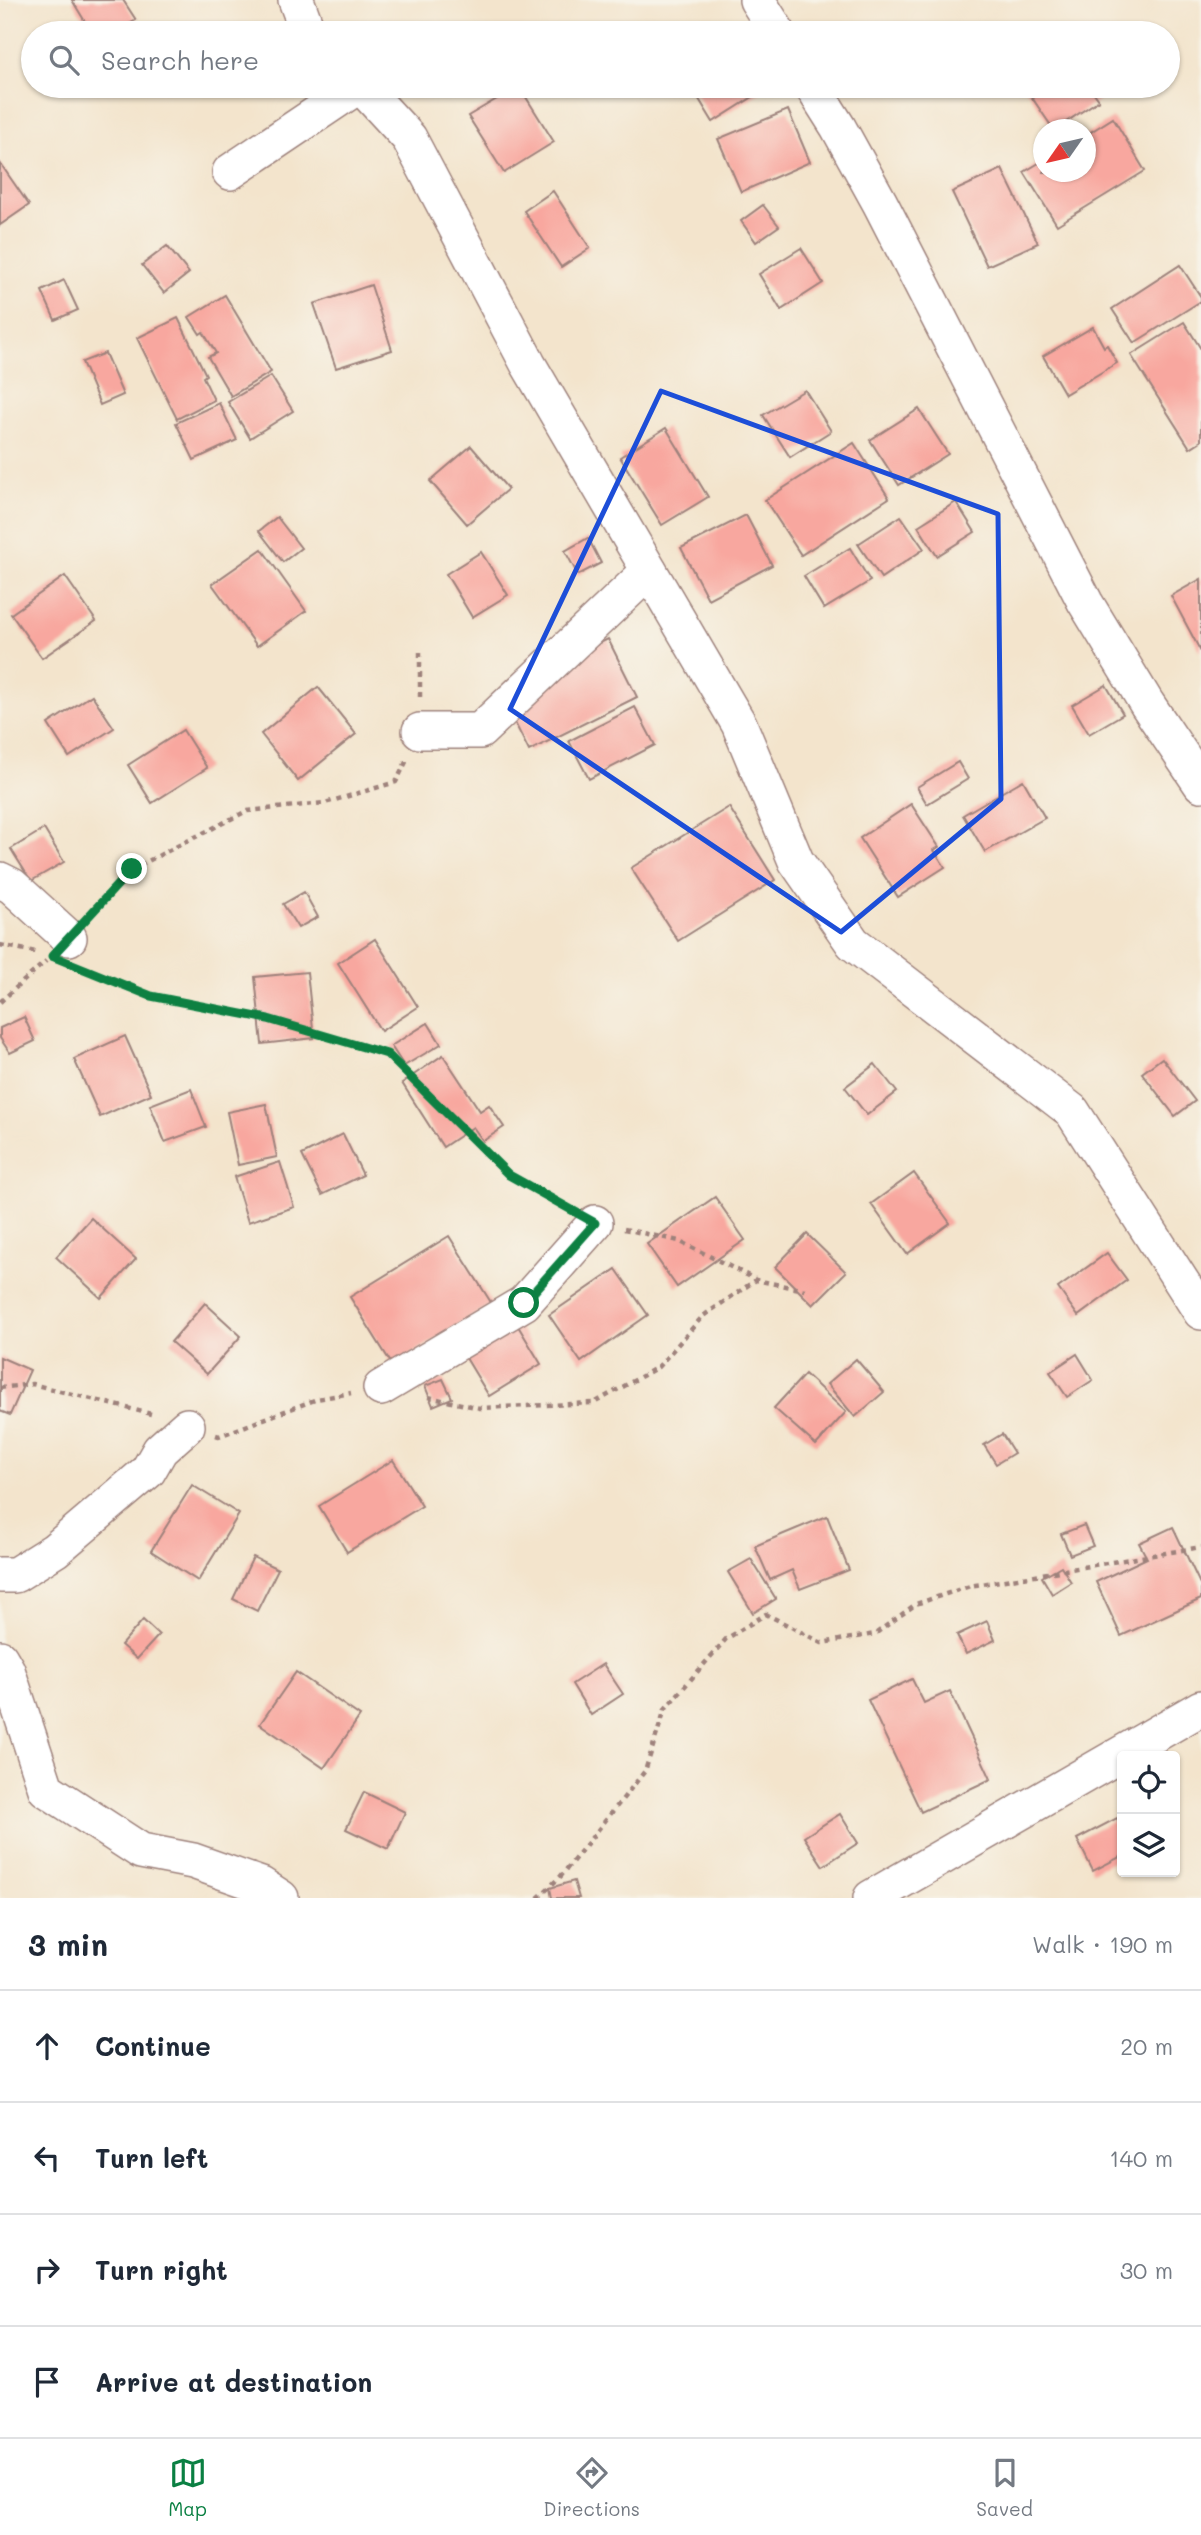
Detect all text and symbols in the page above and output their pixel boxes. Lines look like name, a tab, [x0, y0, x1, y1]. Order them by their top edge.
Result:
search box	[21, 21, 1180, 98]
icon: search	[45, 41, 83, 79]
text: Search here	[101, 43, 259, 77]
north arrow	[1033, 119, 1096, 182]
route end	[116, 853, 147, 884]
route start	[508, 1287, 539, 1318]
map controls	[1117, 1751, 1180, 1877]
button: locate	[1117, 1751, 1180, 1814]
button: layers	[1117, 1814, 1180, 1877]
text: 3 min	[28, 1924, 108, 1964]
text: Walk · 190 m	[1032, 1929, 1173, 1959]
icon: ahead	[28, 2027, 66, 2065]
text: Continue	[95, 2029, 211, 2063]
text: 20 m	[1120, 2031, 1173, 2061]
icon: left	[28, 2139, 66, 2177]
text: Turn left	[95, 2141, 208, 2175]
text: 140 m	[1109, 2143, 1173, 2173]
icon: right	[28, 2251, 66, 2289]
text: Turn right	[95, 2253, 228, 2287]
text: 30 m	[1120, 2255, 1173, 2285]
icon: arrive	[28, 2363, 66, 2401]
text: Arrive at destination	[95, 2365, 372, 2399]
tab: Map	[168, 2454, 207, 2521]
tab: Directions	[543, 2454, 640, 2521]
tab: Saved	[976, 2454, 1033, 2521]

